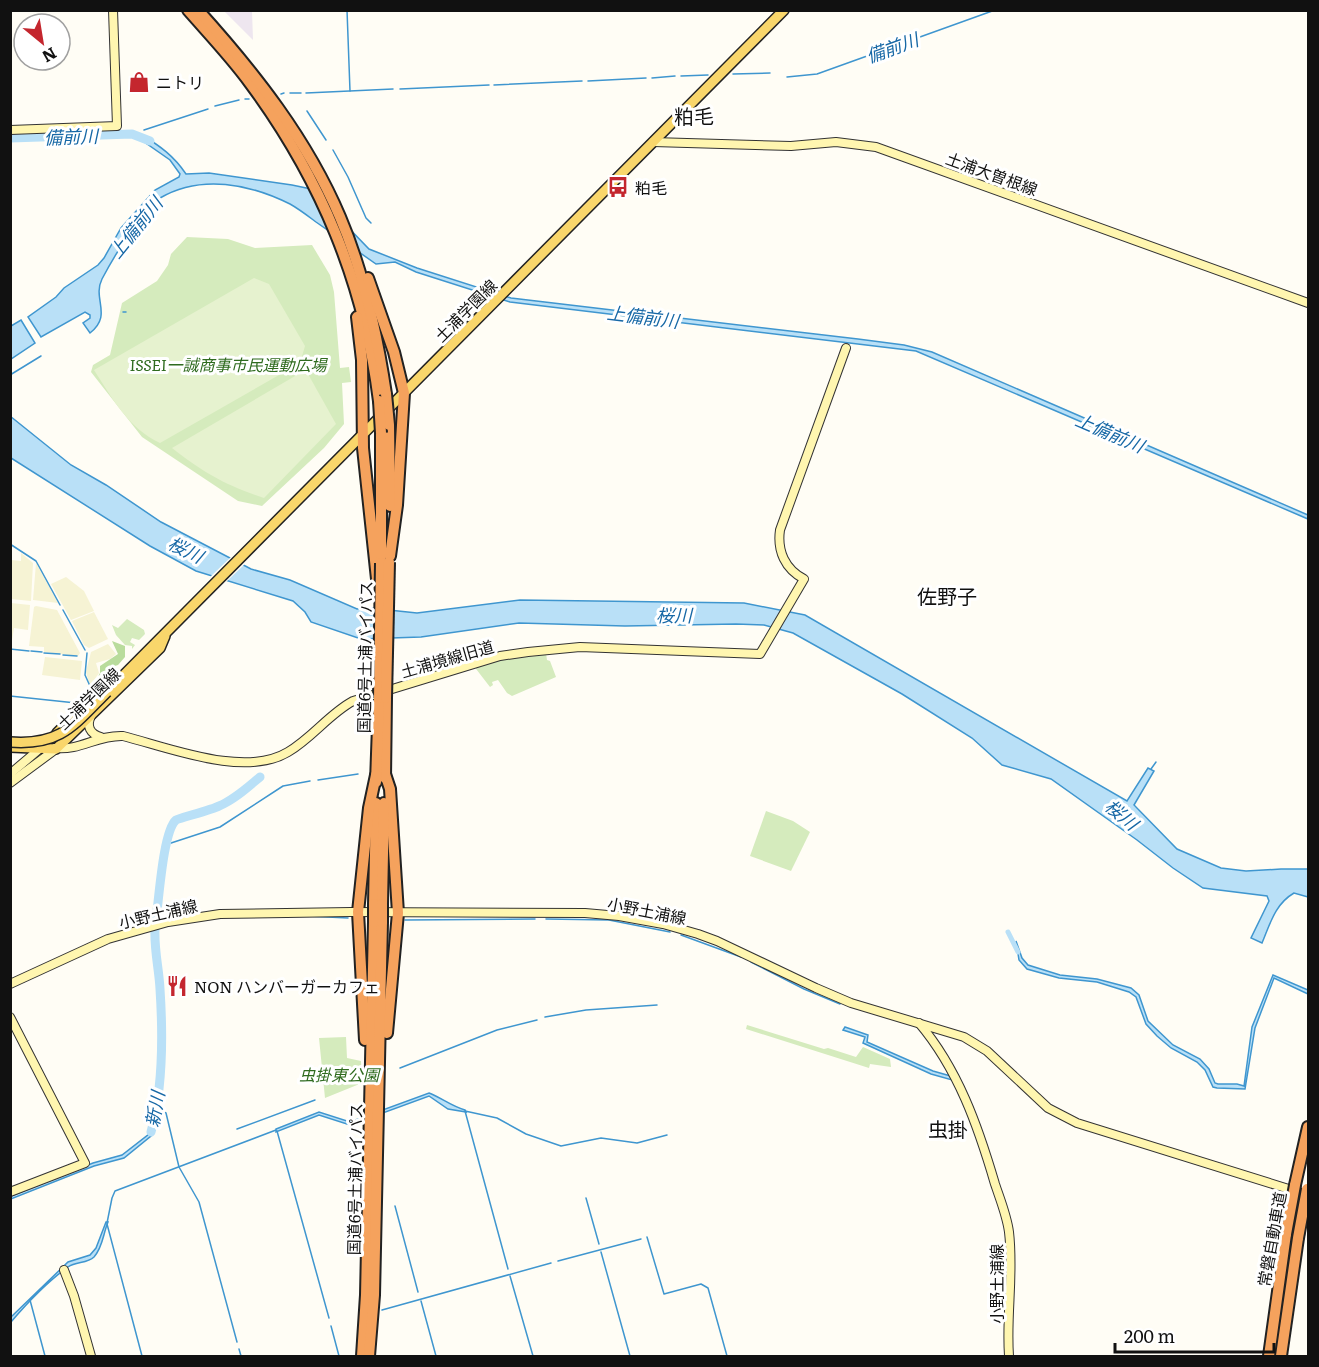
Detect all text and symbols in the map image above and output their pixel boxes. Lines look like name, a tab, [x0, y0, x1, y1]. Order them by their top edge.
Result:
north arrow	[12, 12, 72, 72]
water label: 備前川	[862, 24, 924, 69]
text: N	[38, 42, 62, 70]
shop icon: ニトリ	[127, 70, 151, 94]
place label: ニトリ	[156, 70, 204, 94]
district label: 粕毛	[674, 100, 714, 130]
water label: 備前川	[44, 121, 100, 150]
street label: 土浦大曽根線	[943, 145, 1041, 201]
bus stop icon: 粕毛	[606, 175, 630, 199]
place label: 粕毛	[635, 175, 667, 199]
water label: 上備前川	[102, 189, 169, 263]
street label: 土浦学園線	[428, 273, 502, 347]
water label: 上備前川	[606, 298, 682, 334]
park label: ISSEI一誠商事市民運動広場	[130, 352, 328, 376]
water label: 上備前川	[1072, 406, 1150, 459]
water label: 桜川	[164, 529, 210, 570]
district label: 佐野子	[917, 580, 977, 610]
street label: 国道6号土浦バイパス	[351, 581, 377, 733]
water label: 桜川	[656, 601, 694, 628]
street label: 土浦境線旧道	[398, 633, 496, 683]
street label: 土浦学園線	[51, 662, 125, 734]
water label: 桜川	[1100, 792, 1146, 837]
street label: 小野土浦線	[605, 891, 689, 929]
street label: 小野土浦線	[116, 892, 200, 934]
restaurant icon: NON ハンバーガーカフェ	[165, 974, 189, 998]
place label: NON ハンバーガーカフェ	[194, 974, 380, 998]
park label: 虫掛東公園	[299, 1062, 381, 1086]
water label: 新川	[138, 1087, 171, 1129]
street label: 国道6号土浦バイパス	[341, 1103, 367, 1255]
district label: 虫掛	[928, 1113, 968, 1143]
street label: 常磐自動車道	[1251, 1190, 1291, 1288]
street label: 小野土浦線	[984, 1244, 1008, 1324]
scale bar	[1115, 1316, 1274, 1354]
text: 200 m	[1124, 1322, 1175, 1349]

